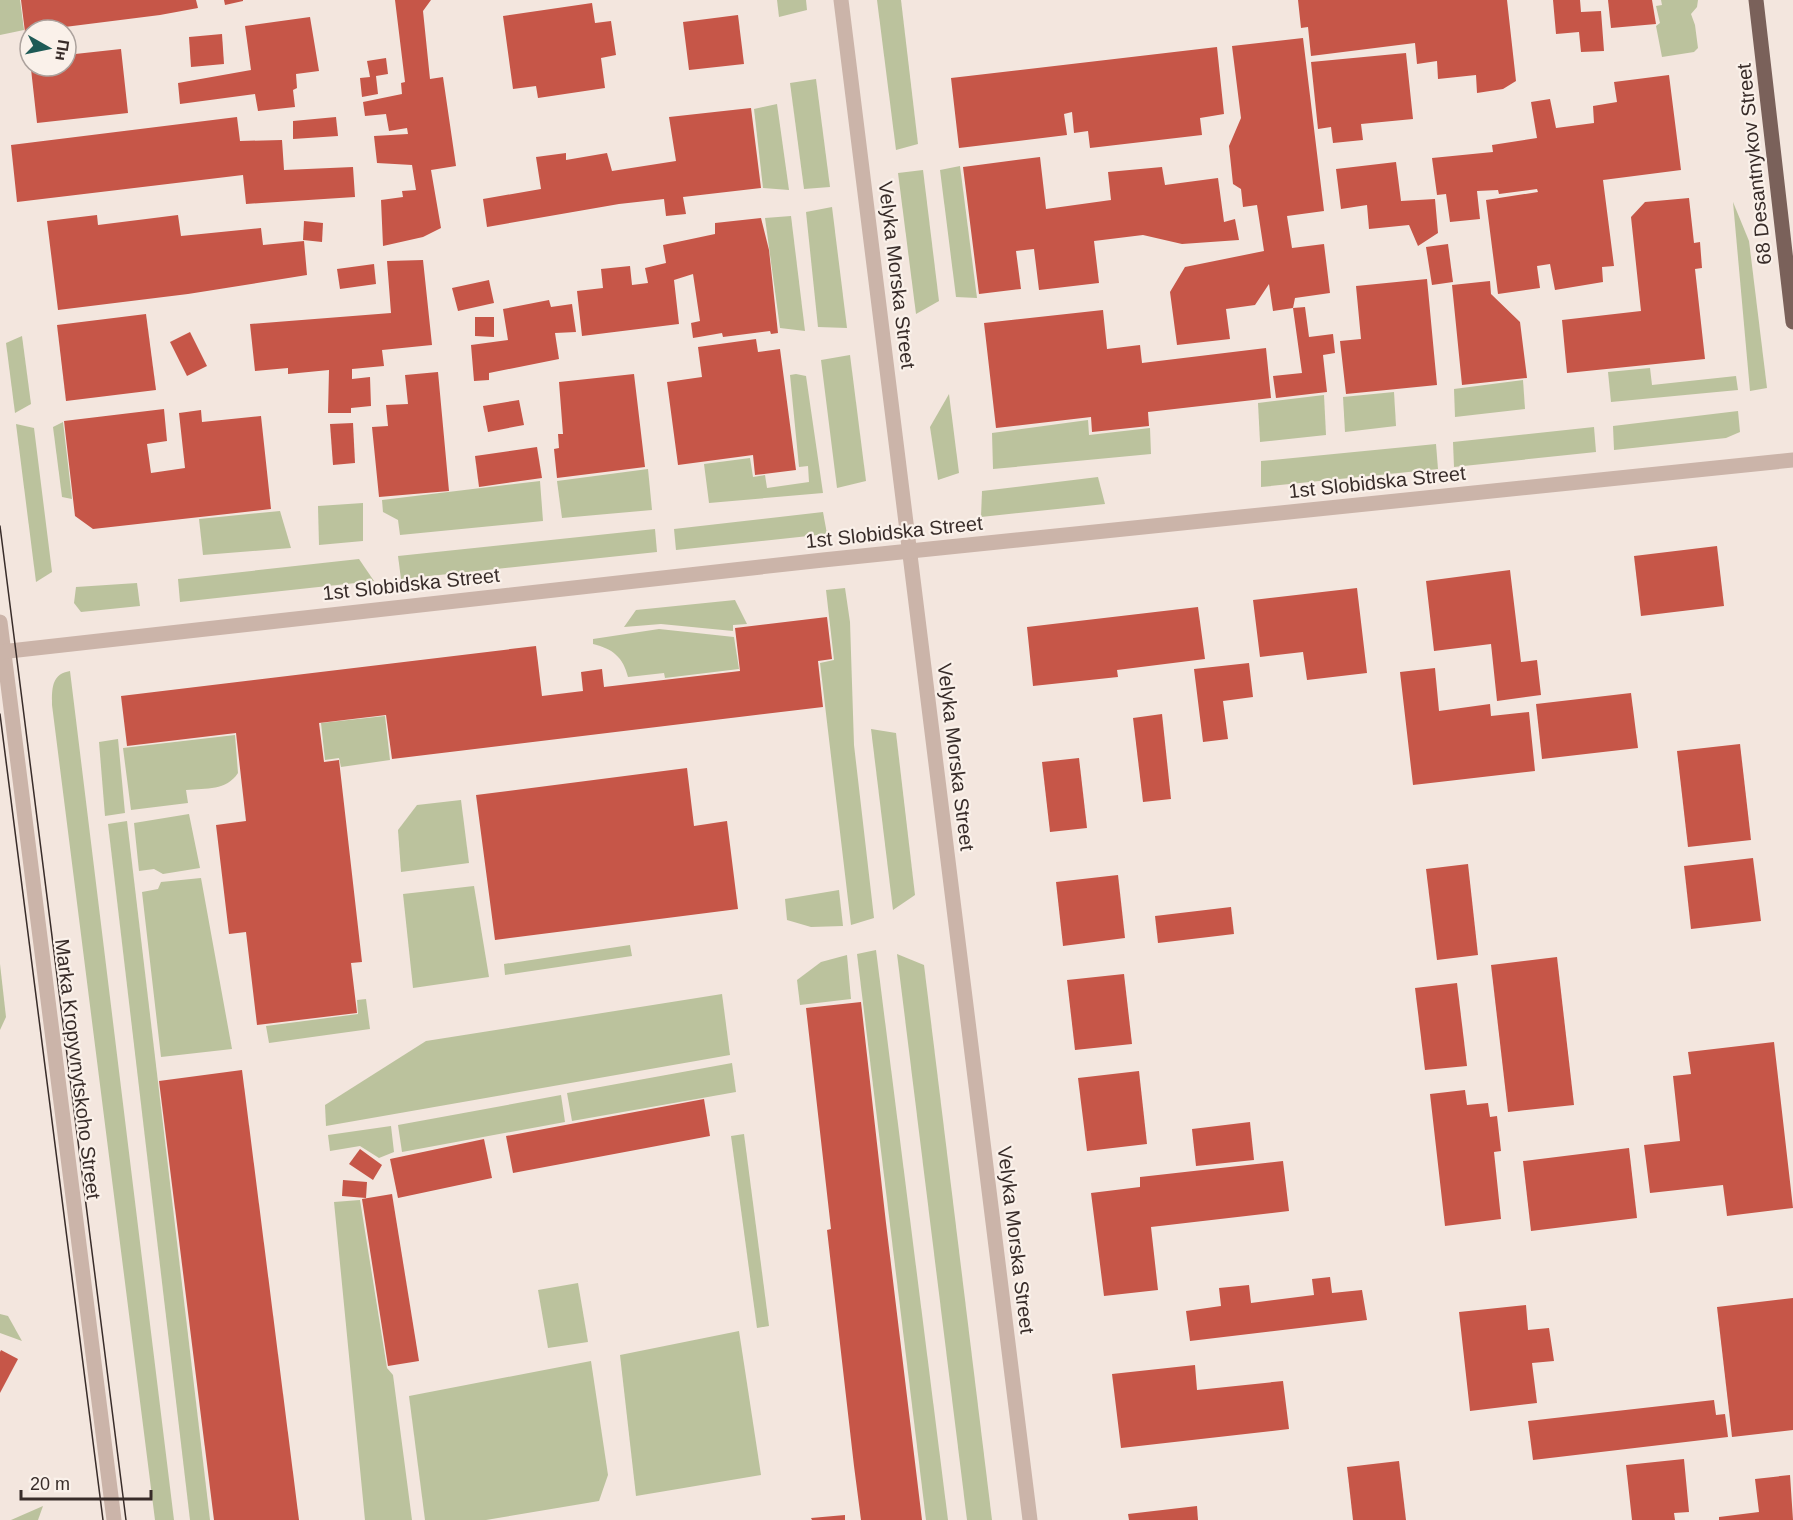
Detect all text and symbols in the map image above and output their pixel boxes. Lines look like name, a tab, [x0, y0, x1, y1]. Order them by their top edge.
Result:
north arrow	[18, 18, 78, 78]
text: Пн	[52, 38, 72, 62]
street label: 68 Desantnykov Street	[1732, 62, 1776, 266]
street label: Velyka Morska Street	[875, 180, 919, 371]
street label: 1st Slobidska Street	[1287, 462, 1467, 502]
street label: 1st Slobidska Street	[804, 512, 984, 552]
street label: 1st Slobidska Street	[321, 564, 501, 604]
street label: Velyka Morska Street	[934, 662, 978, 853]
street label: Marka Kropyvnytskoho Street	[51, 937, 105, 1201]
street label: Velyka Morska Street	[994, 1145, 1038, 1336]
scale bar	[21, 1463, 152, 1501]
text: 20 m	[30, 1474, 70, 1494]

